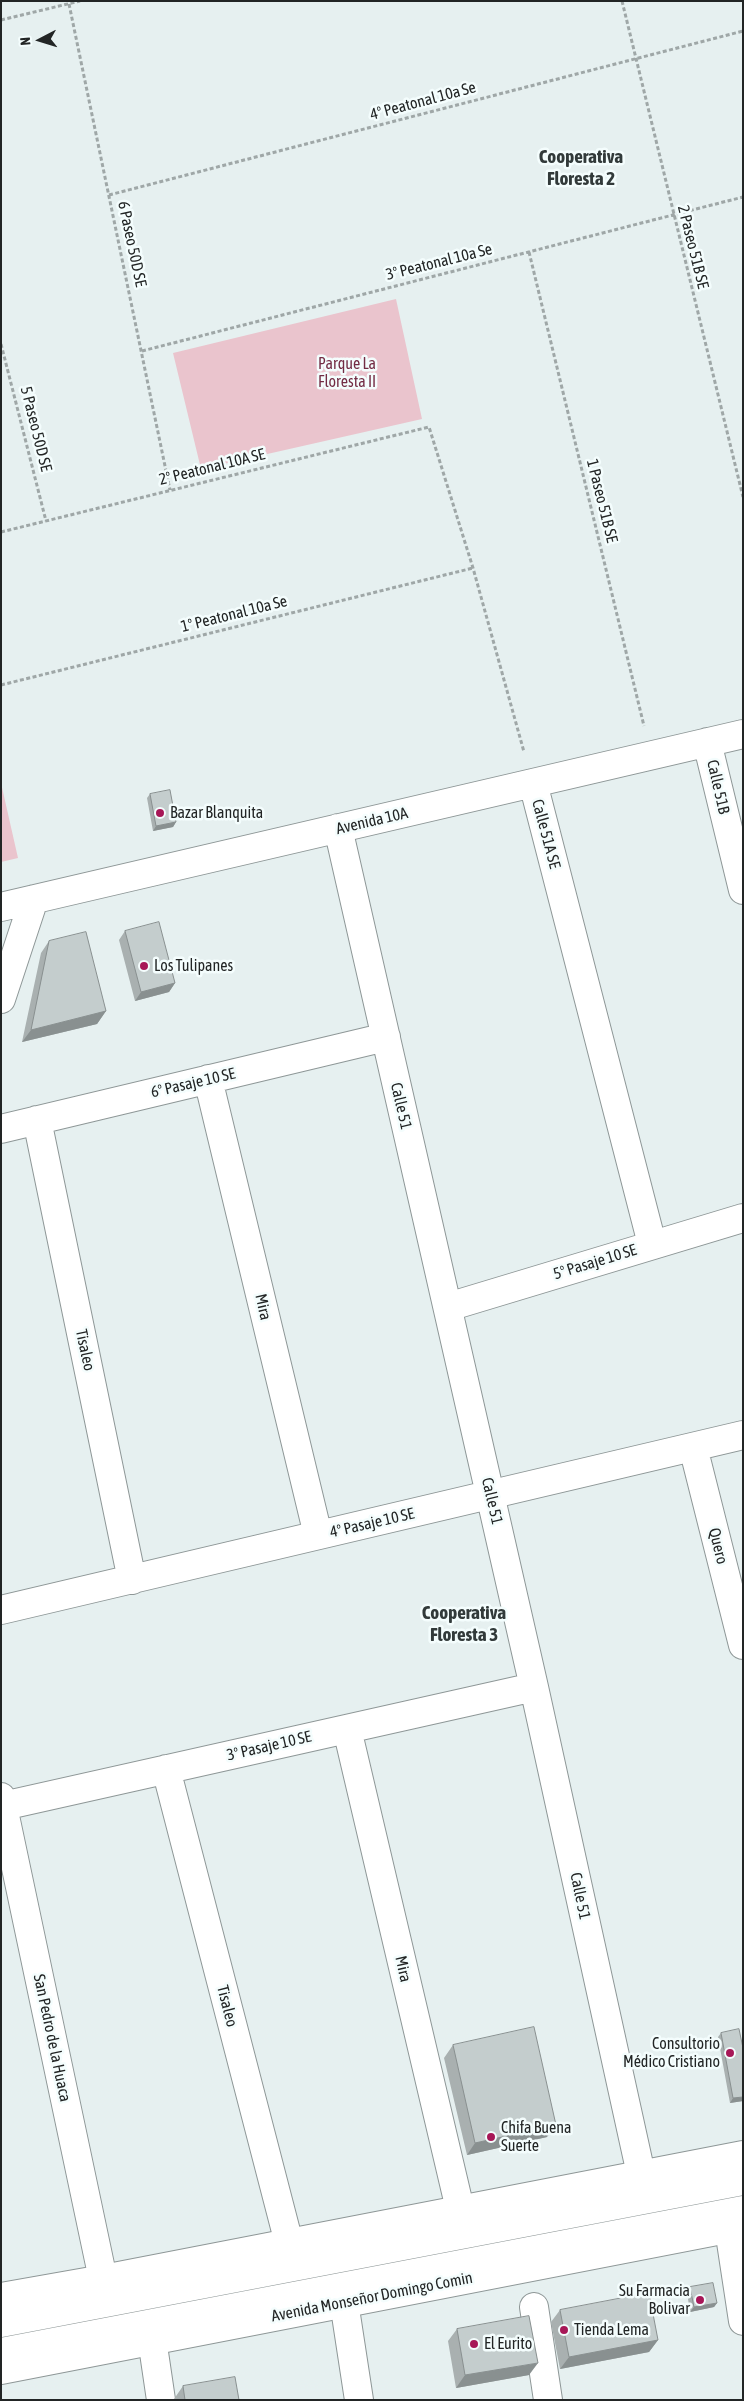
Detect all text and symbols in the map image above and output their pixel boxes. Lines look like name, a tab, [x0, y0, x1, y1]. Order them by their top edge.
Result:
north arrow	[15, 15, 65, 65]
text: N	[17, 37, 33, 46]
street label: 4° Peatonal 10a Se	[368, 78, 478, 124]
district label: Cooperativa Floresta 2	[539, 146, 623, 190]
street label: 6 Paseo 50D SE	[114, 199, 150, 289]
street label: 2 Paseo 51B SE	[673, 203, 713, 291]
street label: 3° Peatonal 10a Se	[384, 240, 494, 284]
park label: Parque La Floresta II	[318, 354, 376, 392]
street label: 5 Paseo 50D SE	[16, 384, 56, 474]
street label: 2° Peatonal 10A SE	[157, 445, 267, 489]
street label: 1 Paseo 51B SE	[582, 457, 622, 545]
street label: 1° Peatonal 10a Se	[179, 592, 289, 636]
street label: Calle 51B	[702, 758, 734, 816]
street label: Calle 51A SE	[528, 797, 564, 871]
place label: Bazar Blanquita	[170, 803, 263, 823]
street label: Avenida 10A	[334, 803, 410, 839]
marker: Bazar Blanquita	[154, 807, 166, 819]
place label: Los Tulipanes	[154, 956, 233, 976]
marker: Los Tulipanes	[138, 960, 150, 972]
street label: 6° Pasaje 10 SE	[149, 1064, 237, 1102]
street label: Calle 51	[386, 1081, 416, 1131]
street label: 5° Pasaje 10 SE	[551, 1240, 639, 1284]
street label: Mira	[251, 1292, 275, 1322]
street label: Tisaleo	[71, 1327, 99, 1373]
street label: Calle 51	[477, 1476, 507, 1526]
street label: 4° Pasaje 10 SE	[328, 1504, 416, 1542]
street label: Quero	[704, 1526, 732, 1566]
district label: Cooperativa Floresta 3	[422, 1602, 506, 1646]
street label: 3° Pasaje 10 SE	[225, 1727, 313, 1765]
street label: Calle 51	[566, 1871, 594, 1921]
street label: Mira	[391, 1954, 415, 1984]
street label: San Pedro de la Huaca	[29, 1973, 75, 2103]
street label: Tisaleo	[213, 1983, 241, 2029]
place label: Consultorio Médico Cristiano	[623, 2034, 720, 2072]
marker: Consultorio Médico Cristiano	[724, 2047, 736, 2059]
place label: Chifa Buena Suerte	[501, 2118, 571, 2156]
marker: Chifa Buena Suerte	[485, 2131, 497, 2143]
street label: Avenida Monseñor Domingo Comin	[270, 2268, 474, 2326]
place label: Su Farmacia Bolivar	[619, 2281, 690, 2319]
marker: Su Farmacia Bolivar	[694, 2294, 706, 2306]
place label: Tienda Lema	[574, 2320, 649, 2340]
marker: Tienda Lema	[558, 2324, 570, 2336]
place label: El Eurito	[484, 2334, 532, 2354]
marker: El Eurito	[468, 2338, 480, 2350]

